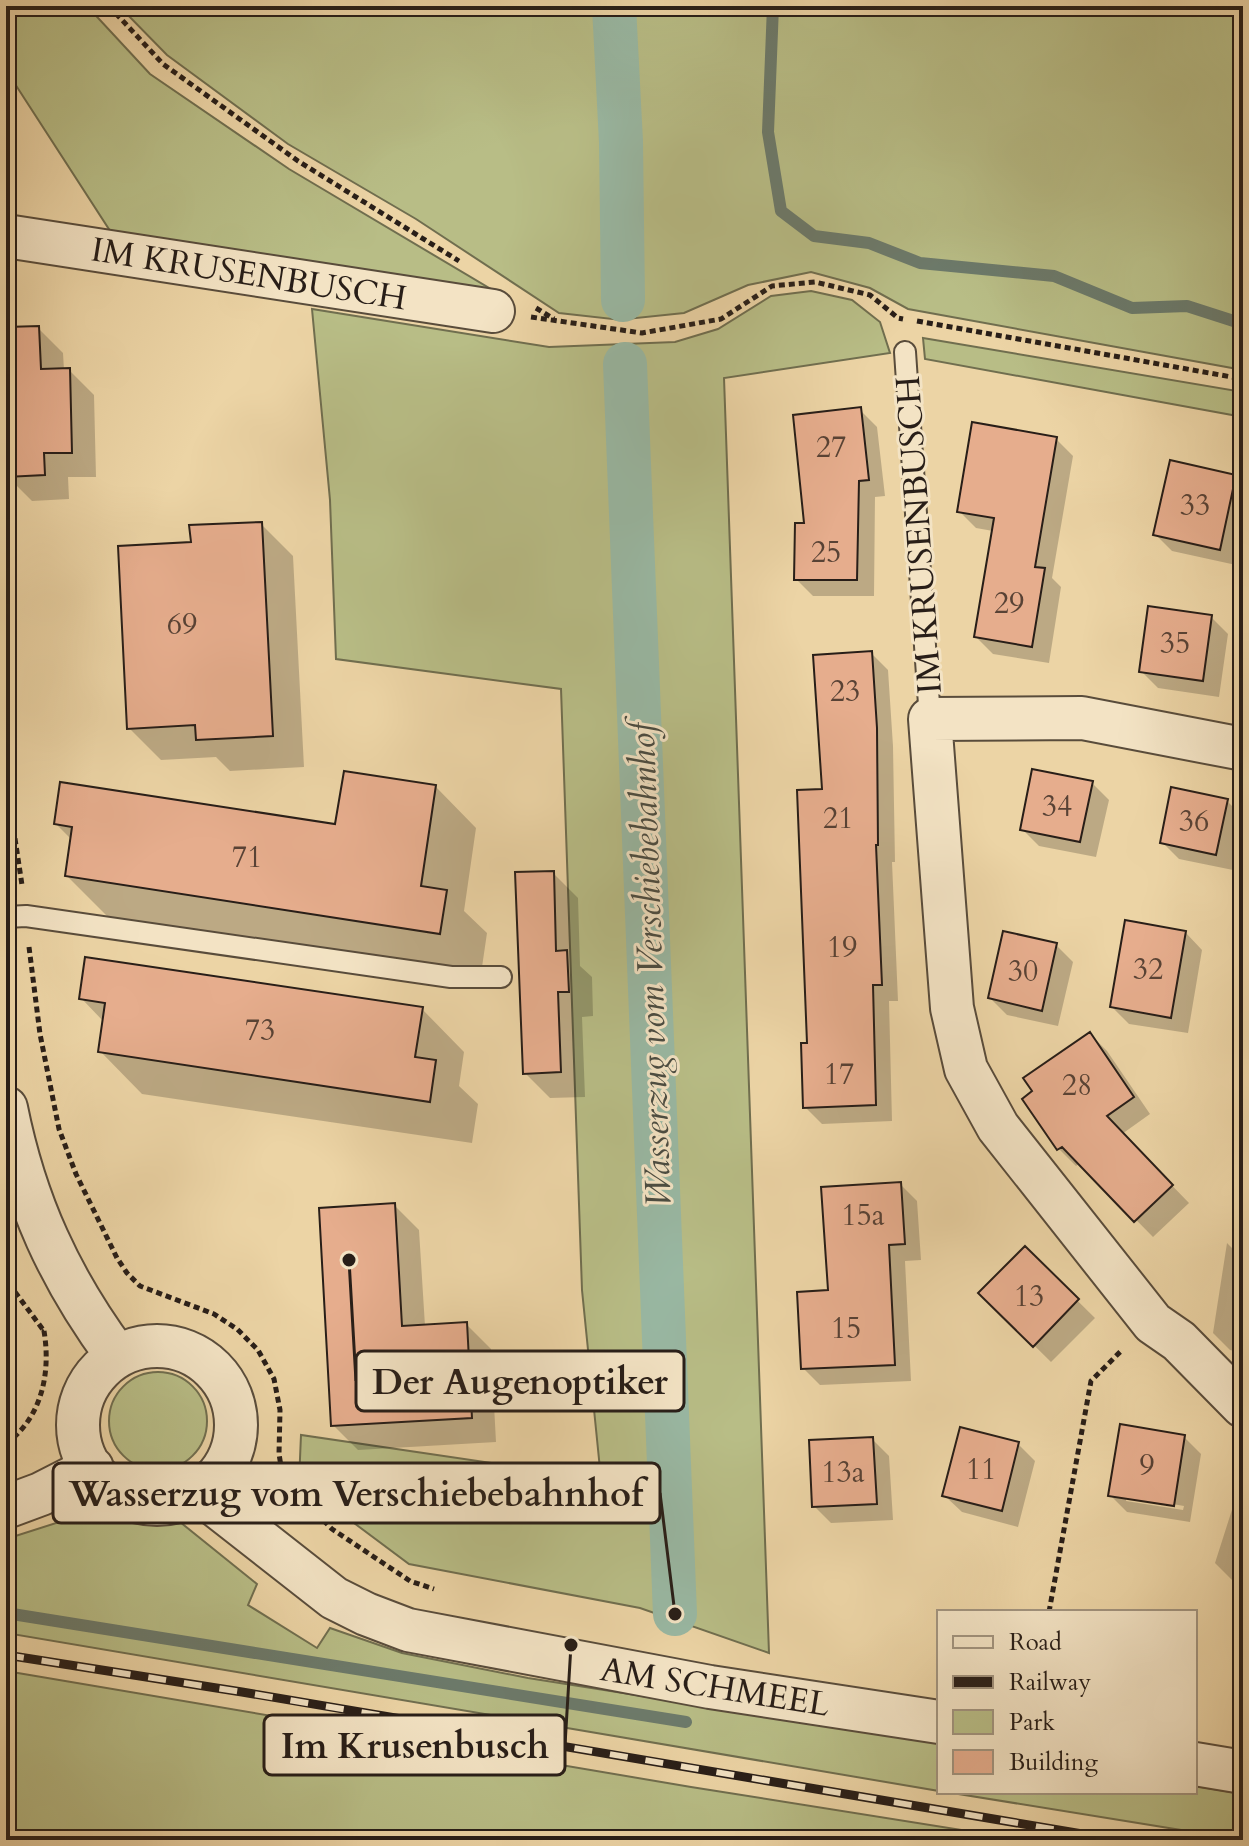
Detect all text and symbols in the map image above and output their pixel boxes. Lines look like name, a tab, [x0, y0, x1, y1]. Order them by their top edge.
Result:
street label: IM KRUSENBUSCH	[88, 226, 410, 322]
street label: IM KRUSENBUSCH	[885, 374, 953, 696]
house number: 27	[816, 427, 846, 468]
house number: 33	[1180, 485, 1210, 526]
house number: 25	[811, 532, 841, 573]
house number: 29	[994, 583, 1024, 624]
house number: 69	[167, 604, 197, 645]
house number: 35	[1160, 623, 1190, 664]
house number: 23	[830, 671, 860, 712]
water label: Wasserzug vom Verschiebebahnhof	[617, 714, 683, 1209]
house number: 34	[1042, 786, 1072, 827]
house number: 21	[823, 798, 853, 839]
house number: 36	[1179, 801, 1209, 842]
house number: 71	[232, 837, 262, 878]
house number: 19	[827, 927, 857, 968]
house number: 32	[1133, 949, 1163, 990]
house number: 30	[1008, 951, 1038, 992]
house number: 73	[245, 1010, 275, 1051]
house number: 17	[824, 1054, 854, 1095]
house number: 28	[1062, 1065, 1092, 1106]
house number: 15a	[841, 1195, 885, 1236]
house number: 13	[1014, 1276, 1044, 1317]
house number: 15	[831, 1308, 861, 1349]
callout: Der Augenoptiker	[356, 1351, 684, 1411]
text: Der Augenoptiker	[372, 1358, 669, 1407]
house number: 9	[1139, 1445, 1155, 1486]
house number: 11	[966, 1449, 996, 1490]
house number: 13a	[821, 1452, 865, 1493]
callout: Wasserzug vom Verschiebebahnhof	[53, 1463, 660, 1523]
text: Wasserzug vom Verschiebebahnhof	[68, 1470, 649, 1519]
legend	[937, 1610, 1197, 1794]
text: Road	[1009, 1626, 1062, 1659]
street label: AM SCHMEEL	[597, 1646, 833, 1728]
text: Railway	[1009, 1666, 1091, 1699]
text: Park	[1009, 1706, 1055, 1739]
callout: Im Krusenbusch	[264, 1715, 565, 1775]
text: Im Krusenbusch	[281, 1722, 549, 1771]
text: Building	[1009, 1746, 1099, 1779]

